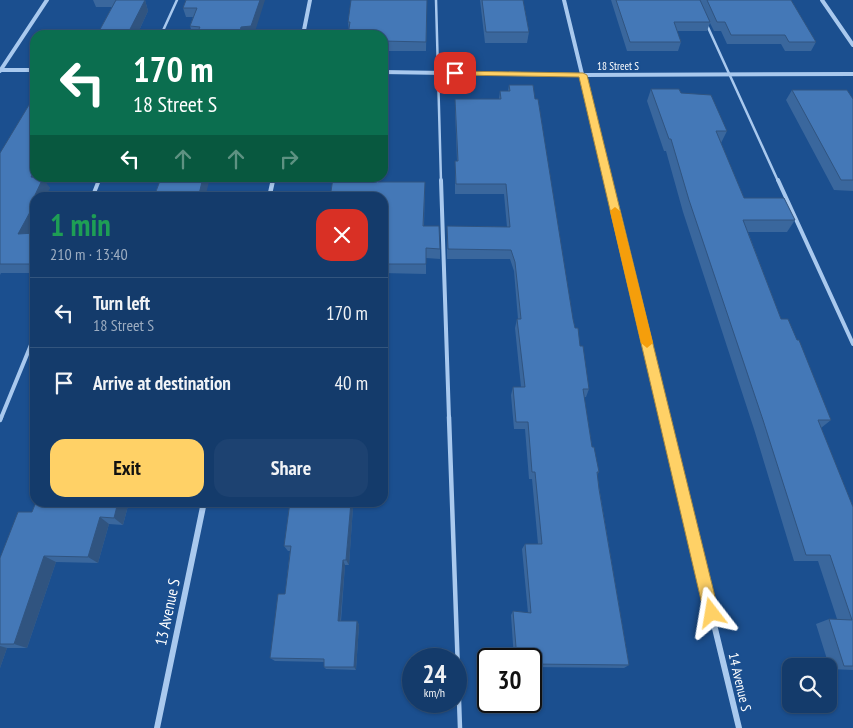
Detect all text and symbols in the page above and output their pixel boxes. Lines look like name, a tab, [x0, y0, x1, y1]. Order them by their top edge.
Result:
text: 170 m	[133, 46, 214, 92]
icon: left	[50, 50, 115, 115]
pin	[434, 52, 476, 94]
icon: arrive	[441, 59, 469, 87]
street label: 18 Street S	[597, 59, 639, 73]
text: 18 Street S	[133, 90, 217, 118]
icon: left	[116, 145, 144, 173]
icon: ahead	[169, 145, 197, 173]
icon: ahead	[222, 145, 250, 173]
icon: right	[275, 145, 303, 173]
text: 1 min	[50, 205, 111, 244]
button: close	[316, 209, 368, 261]
text: 210 m · 13:40	[50, 244, 128, 264]
text: Turn left	[93, 291, 150, 315]
icon: left	[50, 299, 78, 327]
text: 170 m	[326, 301, 368, 325]
text: 18 Street S	[93, 315, 154, 335]
icon: arrive	[50, 369, 78, 397]
text: Arrive at destination	[93, 371, 231, 395]
text: 40 m	[335, 371, 368, 395]
button: Exit	[50, 439, 204, 497]
button: Share	[214, 439, 368, 497]
street label: 13 Avenue S	[150, 576, 184, 647]
position arrow	[685, 586, 737, 638]
speed limit sign: 30	[477, 648, 542, 713]
street label: 14 Avenue S	[725, 651, 755, 713]
text: 24	[423, 658, 446, 690]
map controls	[782, 658, 837, 713]
button: search	[782, 658, 837, 713]
text: km/h	[424, 685, 445, 700]

